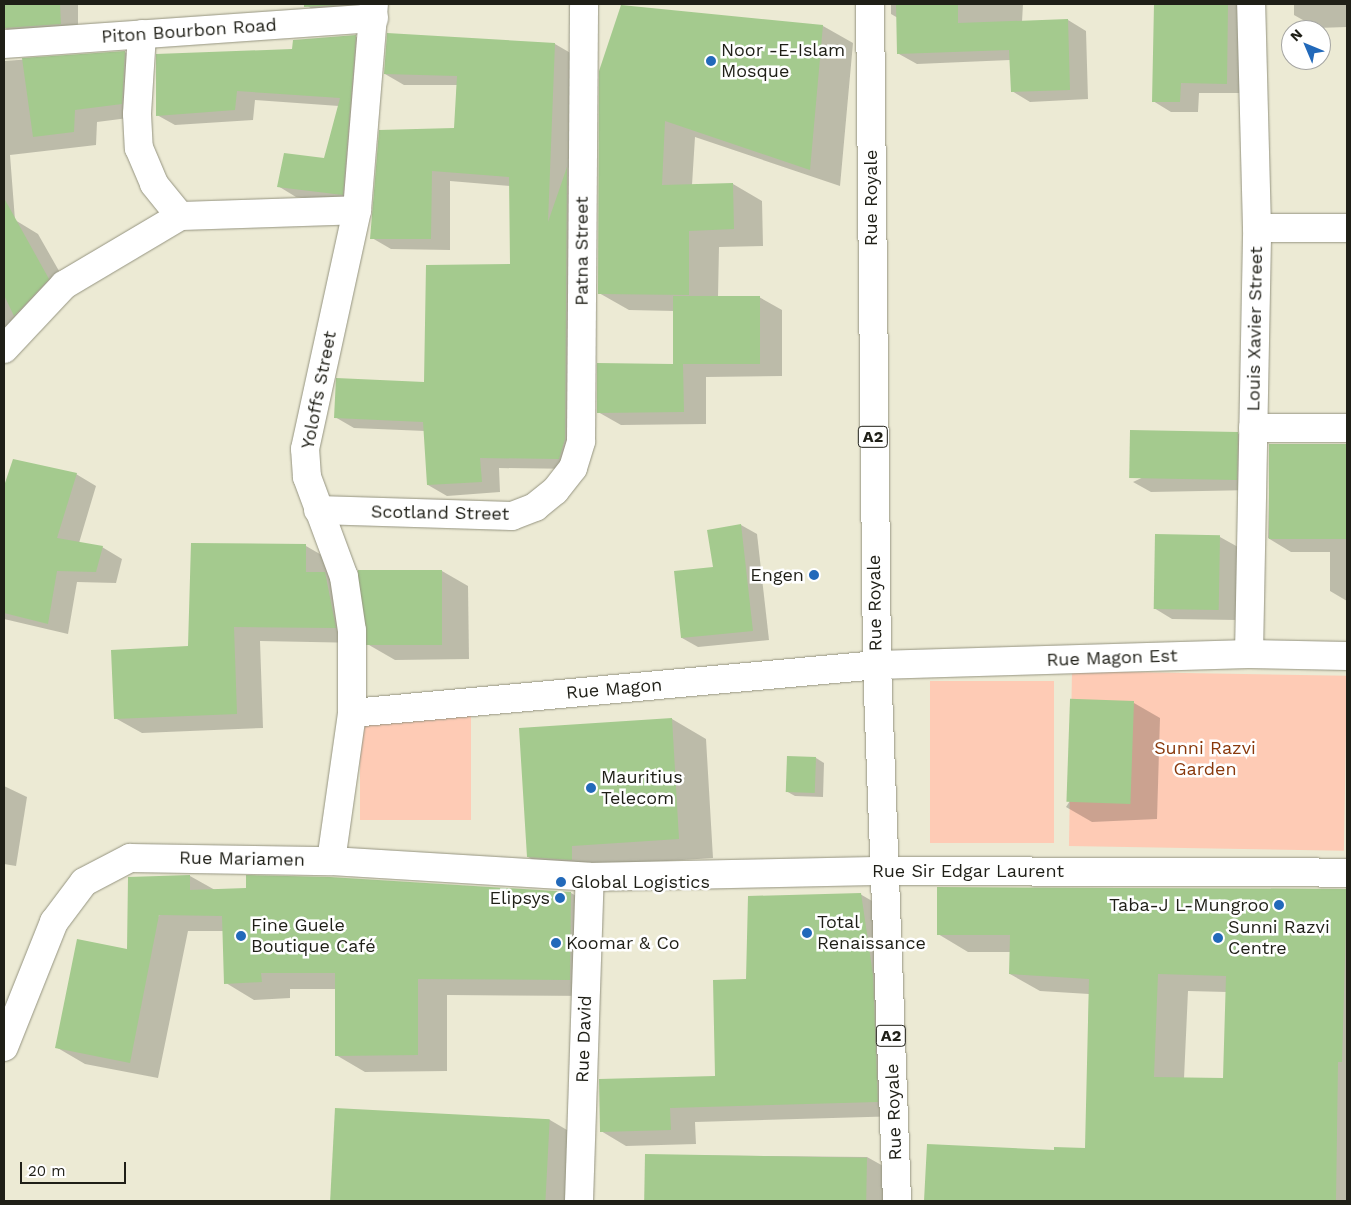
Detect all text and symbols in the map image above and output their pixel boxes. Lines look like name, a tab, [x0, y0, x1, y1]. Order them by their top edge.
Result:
street label: Piton Bourbon Road	[101, 14, 277, 48]
north arrow	[1281, 20, 1331, 70]
text: N	[1287, 26, 1305, 44]
place label: Noor -E-Islam Mosque	[721, 40, 846, 82]
marker: Noor -E-Islam Mosque	[705, 55, 717, 67]
street label: Rue Royale	[860, 150, 882, 246]
street label: Patna Street	[571, 196, 593, 306]
street label: Louis Xavier Street	[1243, 246, 1267, 412]
street label: Yoloffs Street	[297, 329, 341, 451]
road number: A2	[857, 424, 889, 451]
street label: Scotland Street	[371, 501, 509, 525]
street label: Rue Royale	[863, 554, 887, 652]
place label: Engen	[750, 564, 804, 586]
marker: Engen	[808, 569, 820, 581]
street label: Rue Magon Est	[1046, 645, 1178, 671]
street label: Rue Magon	[565, 674, 663, 704]
park label: Sunni Razvi Garden	[1154, 738, 1256, 781]
place label: Mauritius Telecom	[601, 767, 683, 810]
marker: Mauritius Telecom	[585, 782, 597, 794]
street label: Rue Mariamen	[179, 847, 305, 871]
street label: Rue Sir Edgar Laurent	[872, 860, 1064, 882]
place label: Global Logistics	[571, 871, 710, 893]
marker: Global Logistics	[555, 876, 567, 888]
place label: Elipsys	[489, 887, 550, 909]
marker: Elipsys	[554, 892, 566, 904]
place label: Taba-J L-Mungroo	[1109, 894, 1269, 916]
marker: Taba-J L-Mungroo	[1273, 899, 1285, 911]
place label: Total Renaissance	[817, 912, 926, 954]
place label: Fine Guele Boutique Café	[251, 915, 376, 958]
place label: Sunni Razvi Centre	[1228, 917, 1330, 960]
marker: Total Renaissance	[801, 927, 813, 939]
marker: Fine Guele Boutique Café	[235, 930, 247, 942]
place label: Koomar & Co	[566, 932, 680, 954]
marker: Sunni Razvi Centre	[1212, 932, 1224, 944]
marker: Koomar & Co	[550, 937, 562, 949]
street label: Rue David	[572, 995, 596, 1083]
road number: A2	[875, 1022, 907, 1050]
street label: Rue Royale	[882, 1063, 906, 1161]
scale bar	[22, 1152, 129, 1184]
text: 20 m	[28, 1162, 66, 1180]

